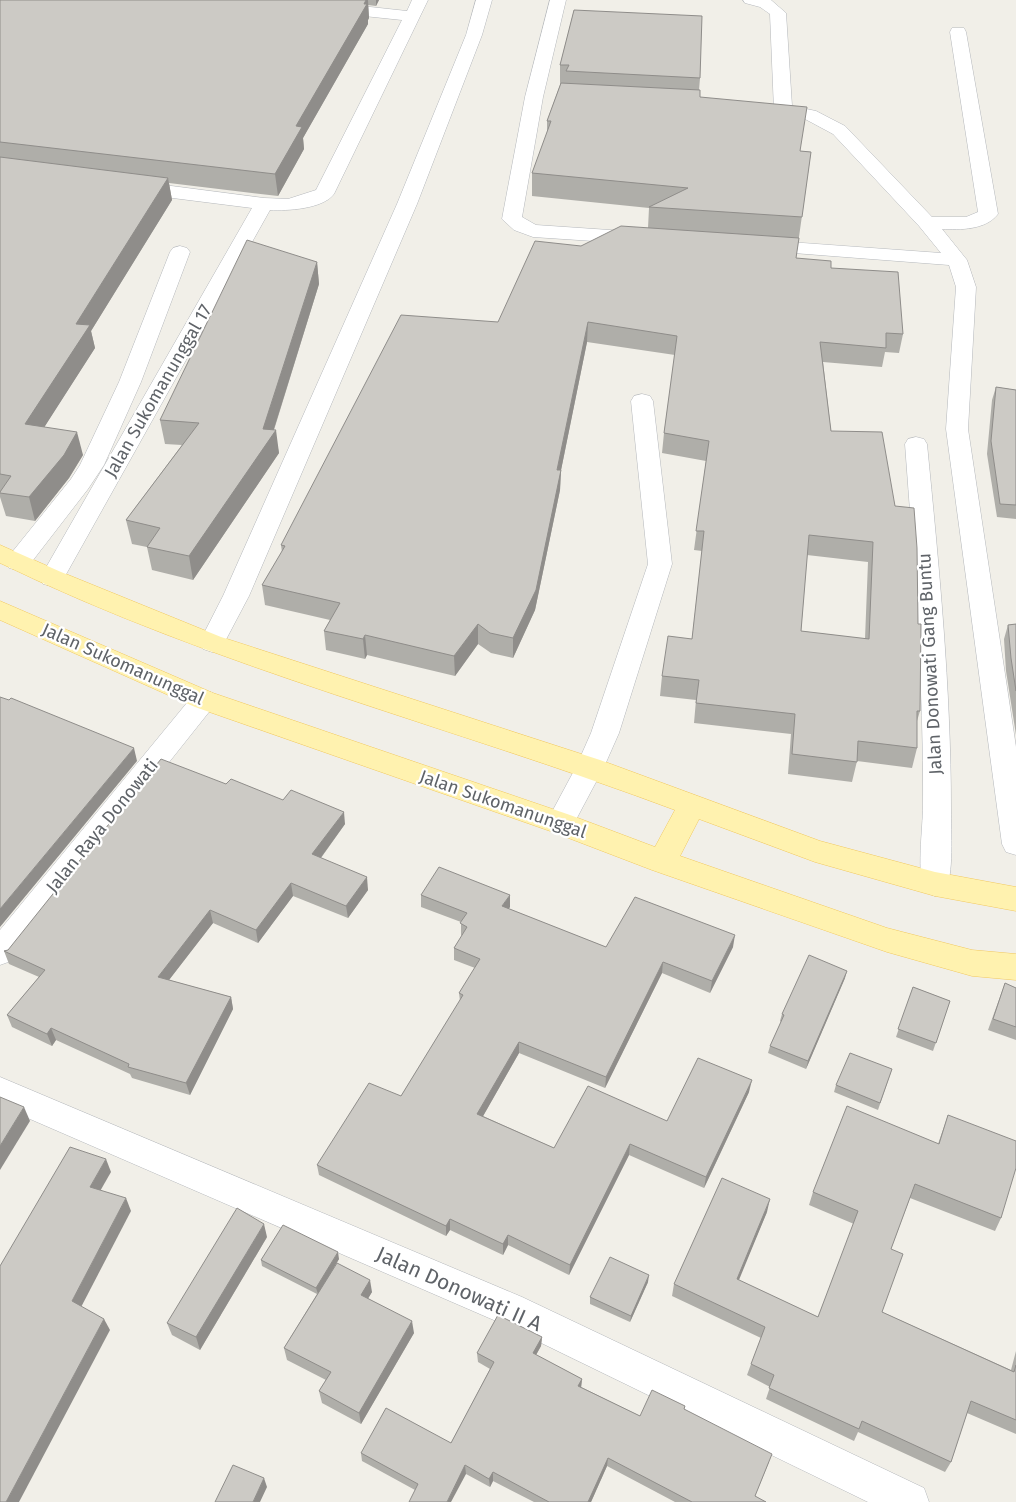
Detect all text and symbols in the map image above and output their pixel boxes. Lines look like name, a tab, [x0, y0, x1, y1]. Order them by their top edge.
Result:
street label: Jalan Sukomanunggal 17	[100, 301, 216, 481]
street label: Jalan Donowati Gang Buntu	[913, 552, 947, 776]
street label: Jalan Sukomanunggal	[38, 618, 208, 710]
street label: Jalan Raya Donowati	[41, 755, 163, 897]
street label: Jalan Sukomanunggal	[417, 765, 589, 843]
street label: Jalan Donowati II A	[372, 1241, 546, 1337]

